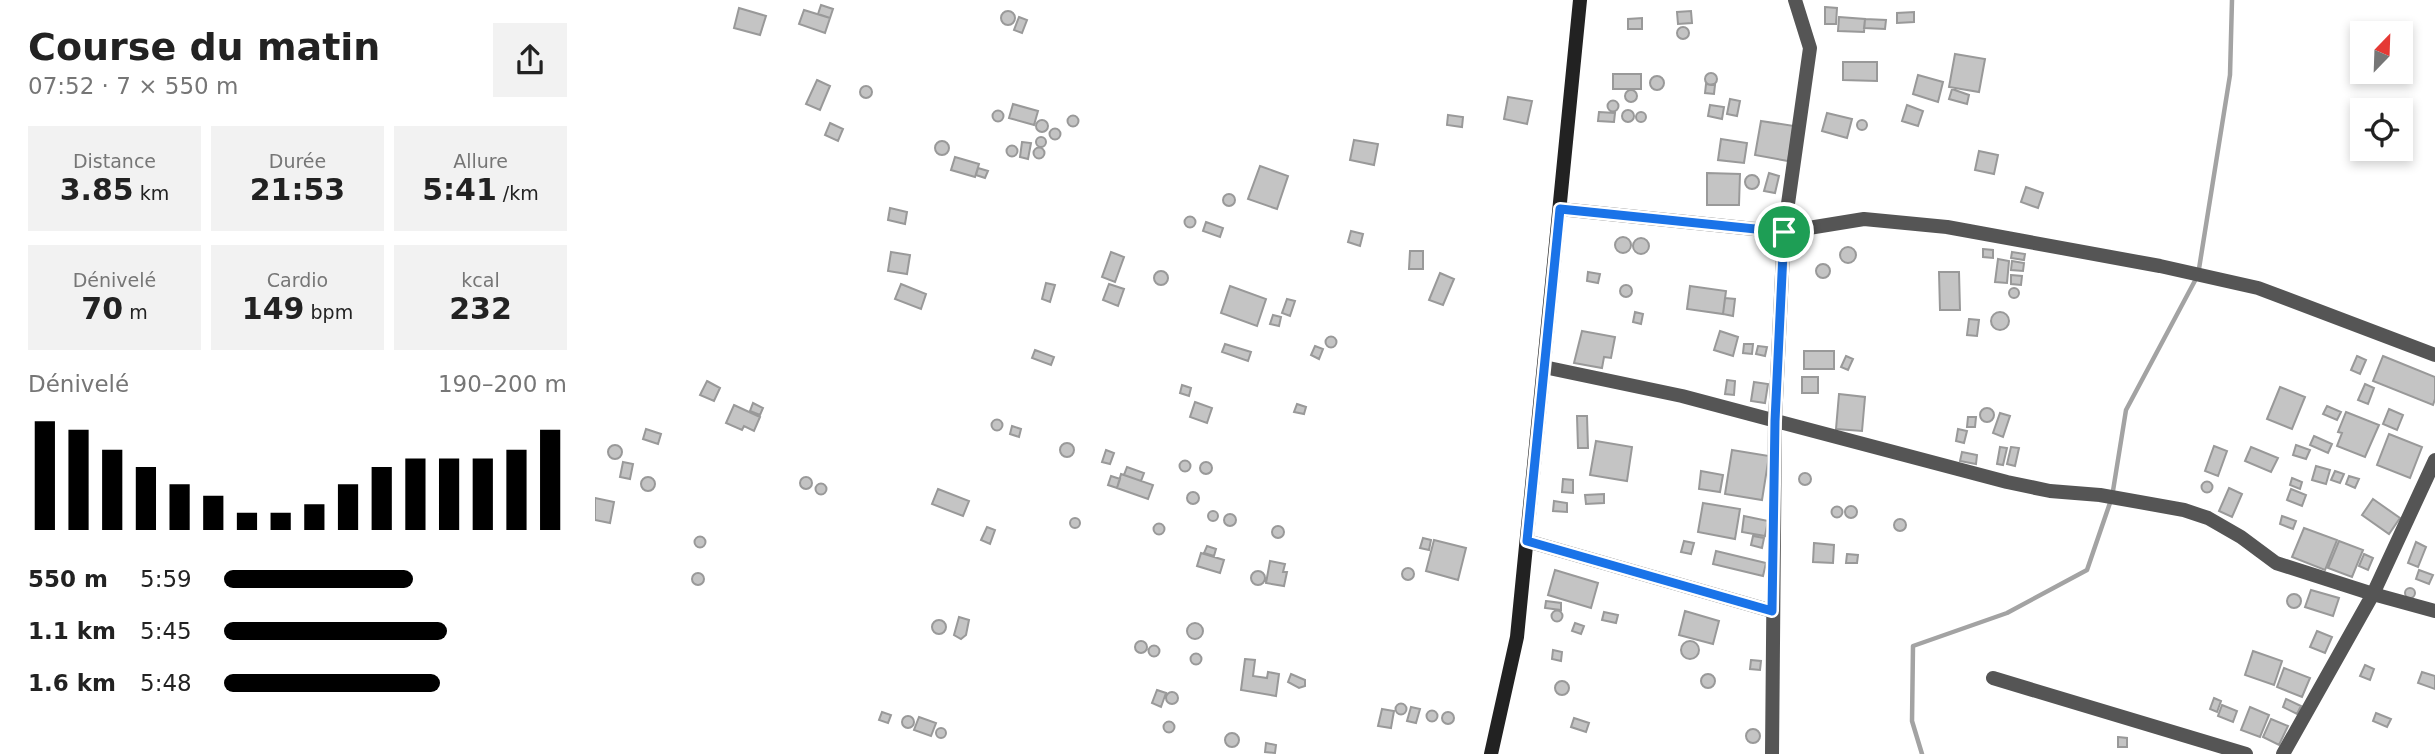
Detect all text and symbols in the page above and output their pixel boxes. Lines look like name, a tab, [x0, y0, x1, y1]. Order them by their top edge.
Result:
north arrow	[2350, 21, 2413, 84]
map controls	[2350, 21, 2413, 161]
button: share	[493, 23, 567, 97]
text: Course du matin	[28, 25, 380, 69]
text: 07:52 · 7 × 550 m	[28, 73, 238, 99]
button: locate	[2350, 98, 2413, 161]
text: Distance	[73, 150, 156, 172]
text: Durée	[269, 150, 326, 172]
text: Allure	[453, 150, 508, 172]
text: 3.85	[60, 172, 134, 207]
text: 21:53	[250, 172, 345, 207]
text: 5:41	[422, 172, 497, 207]
text: km	[134, 182, 169, 204]
text: /km	[497, 182, 539, 204]
pin	[1754, 202, 1814, 262]
icon: arrive	[1765, 213, 1803, 251]
text: Dénivelé	[73, 269, 156, 291]
text: Cardio	[267, 269, 328, 291]
text: kcal	[461, 269, 500, 291]
text: 70	[81, 291, 123, 326]
text: 149	[242, 291, 304, 326]
text: 232	[449, 291, 512, 326]
text: m	[123, 301, 148, 323]
text: bpm	[304, 301, 353, 323]
text: Dénivelé	[28, 371, 129, 397]
text: 190–200 m	[438, 371, 567, 397]
text: 550 m	[28, 566, 108, 592]
text: 5:59	[140, 566, 192, 592]
text: 1.1 km	[28, 618, 116, 644]
text: 5:45	[140, 618, 192, 644]
text: 1.6 km	[28, 670, 116, 696]
text: 5:48	[140, 670, 192, 696]

